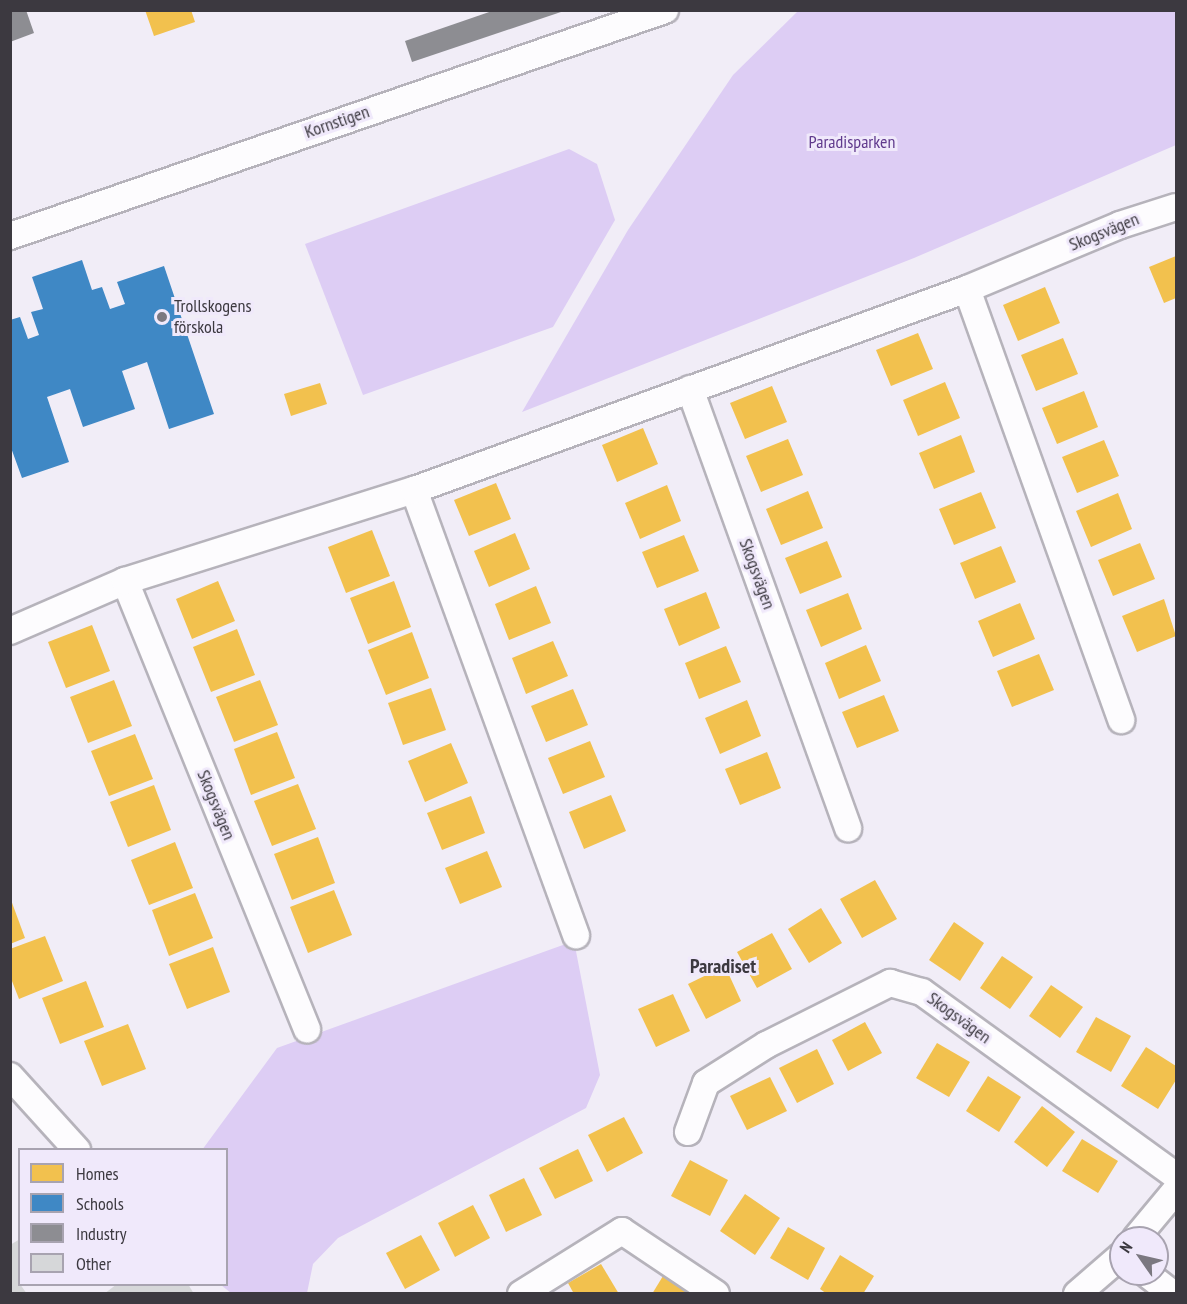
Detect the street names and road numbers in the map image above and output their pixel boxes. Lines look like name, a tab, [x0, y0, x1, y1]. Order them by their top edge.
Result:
street label: Kornstigen	[302, 101, 372, 143]
street label: Skogsvägen	[1066, 208, 1142, 256]
street label: Skogsvägen	[734, 536, 780, 612]
street label: Skogsvägen	[192, 767, 240, 843]
street label: Skogsvägen	[923, 988, 995, 1048]

